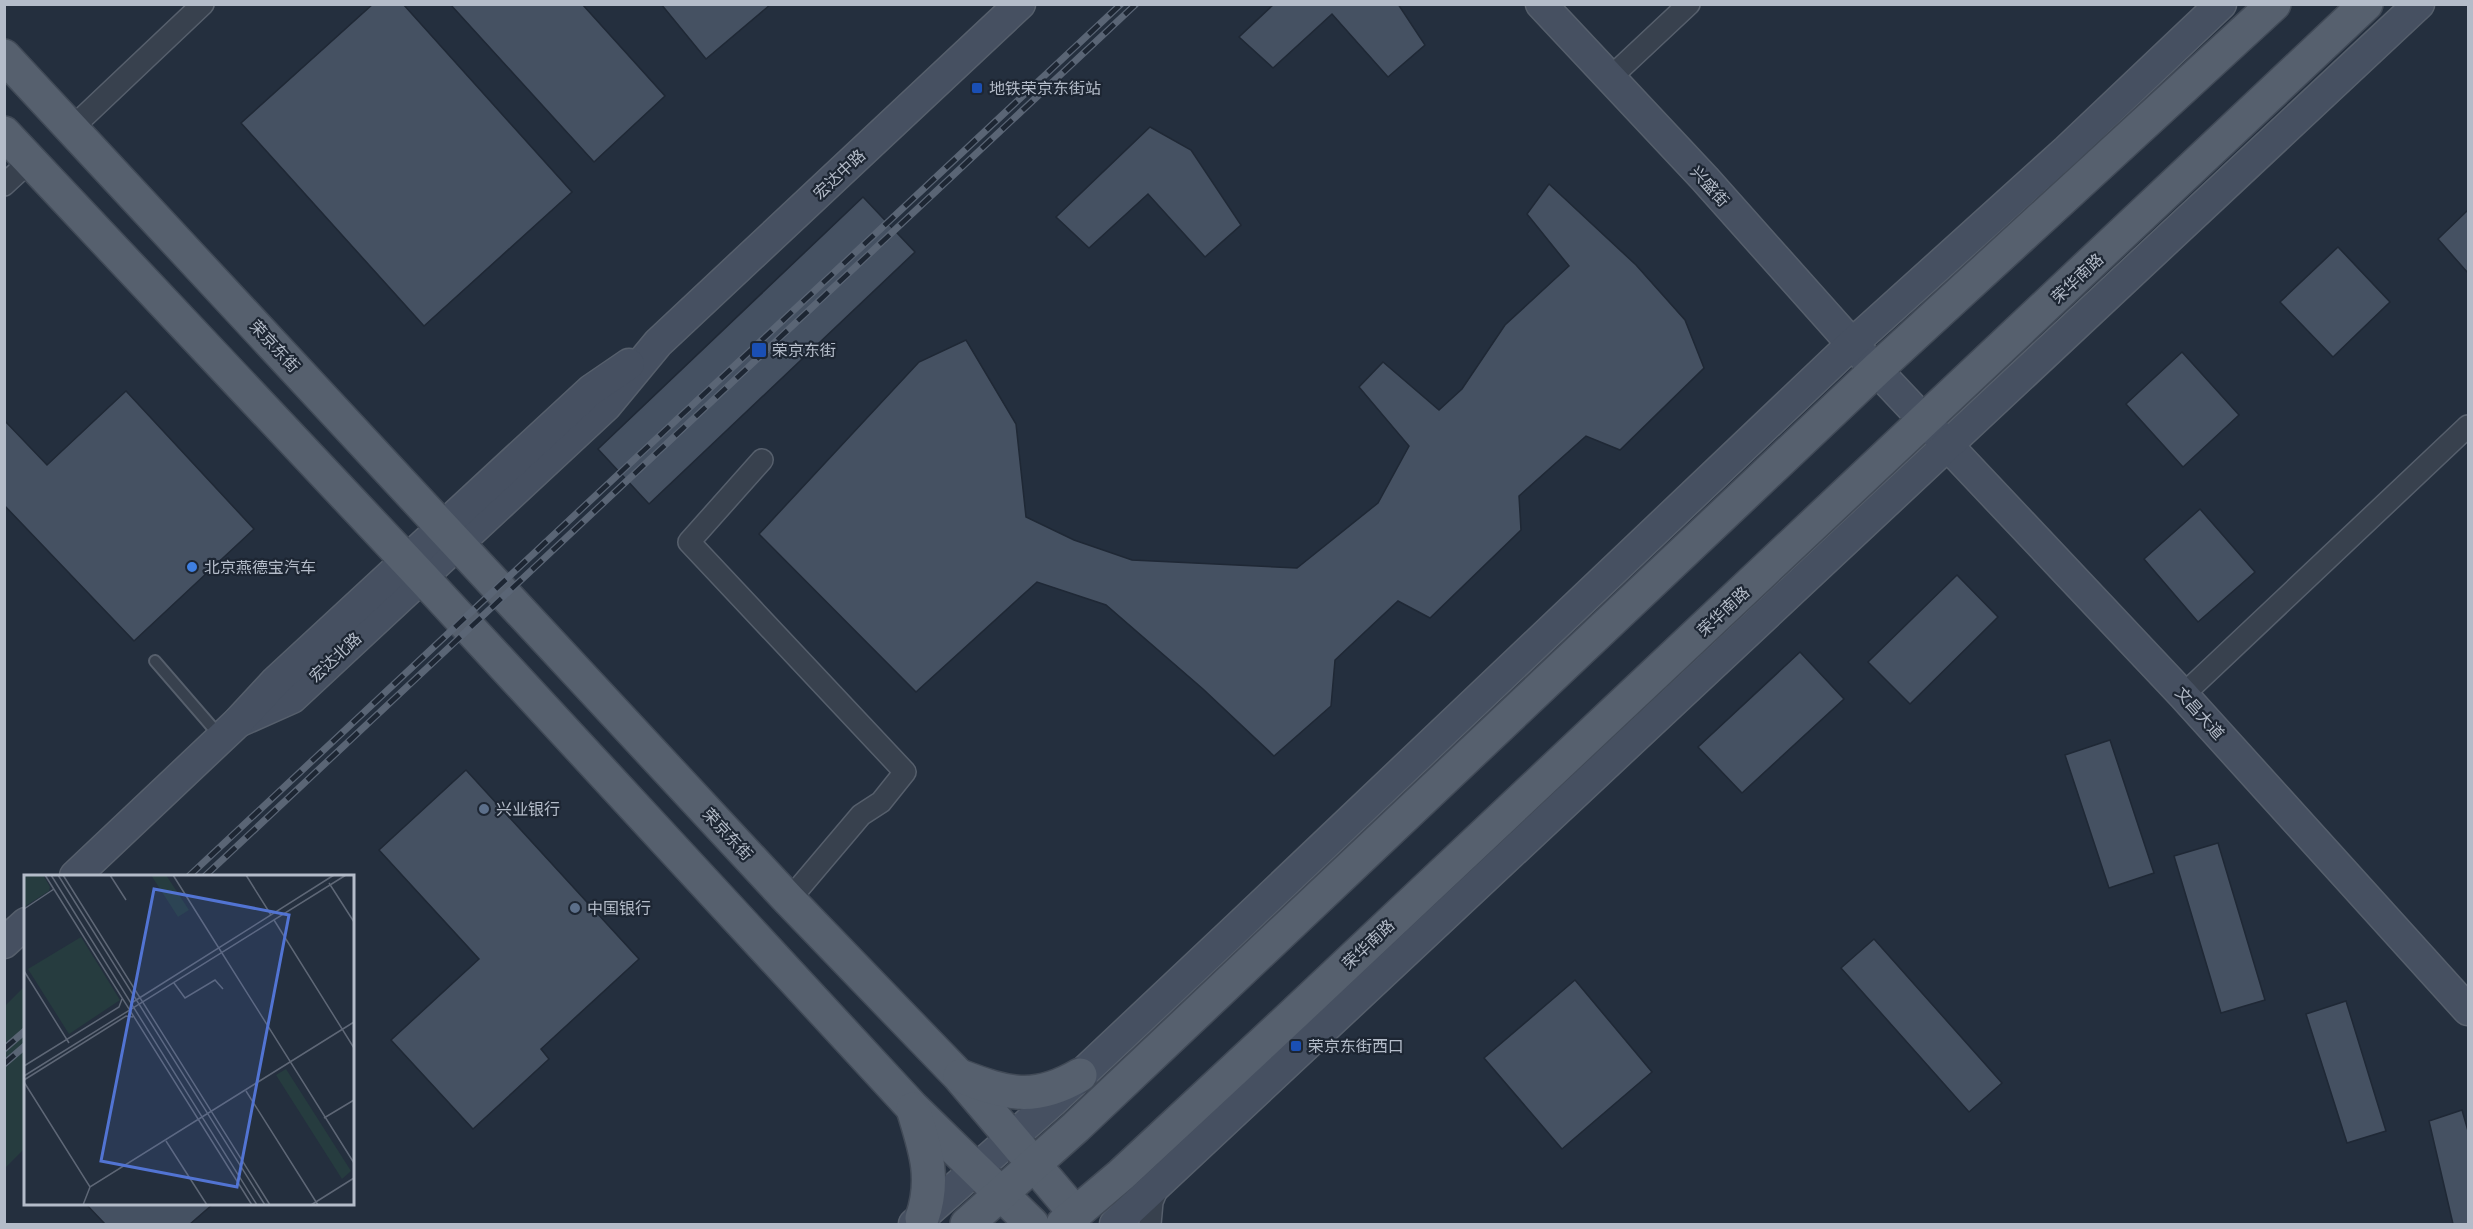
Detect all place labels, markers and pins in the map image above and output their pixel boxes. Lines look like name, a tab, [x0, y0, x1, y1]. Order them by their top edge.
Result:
place label: 地铁荣京东街站	[989, 79, 1101, 98]
marker: 地铁荣京东街站	[970, 81, 984, 95]
marker: 荣京东街	[750, 341, 768, 359]
place label: 荣京东街	[772, 341, 836, 360]
place label: 北京燕德宝汽车	[204, 558, 316, 577]
marker: 北京燕德宝汽车	[185, 560, 199, 574]
place label: 兴业银行	[496, 800, 560, 819]
marker: 兴业银行	[477, 802, 491, 816]
place label: 中国银行	[587, 899, 651, 918]
marker: 中国银行	[568, 901, 582, 915]
place label: 荣京东街西口	[1308, 1037, 1404, 1056]
marker: 荣京东街西口	[1289, 1039, 1303, 1053]

